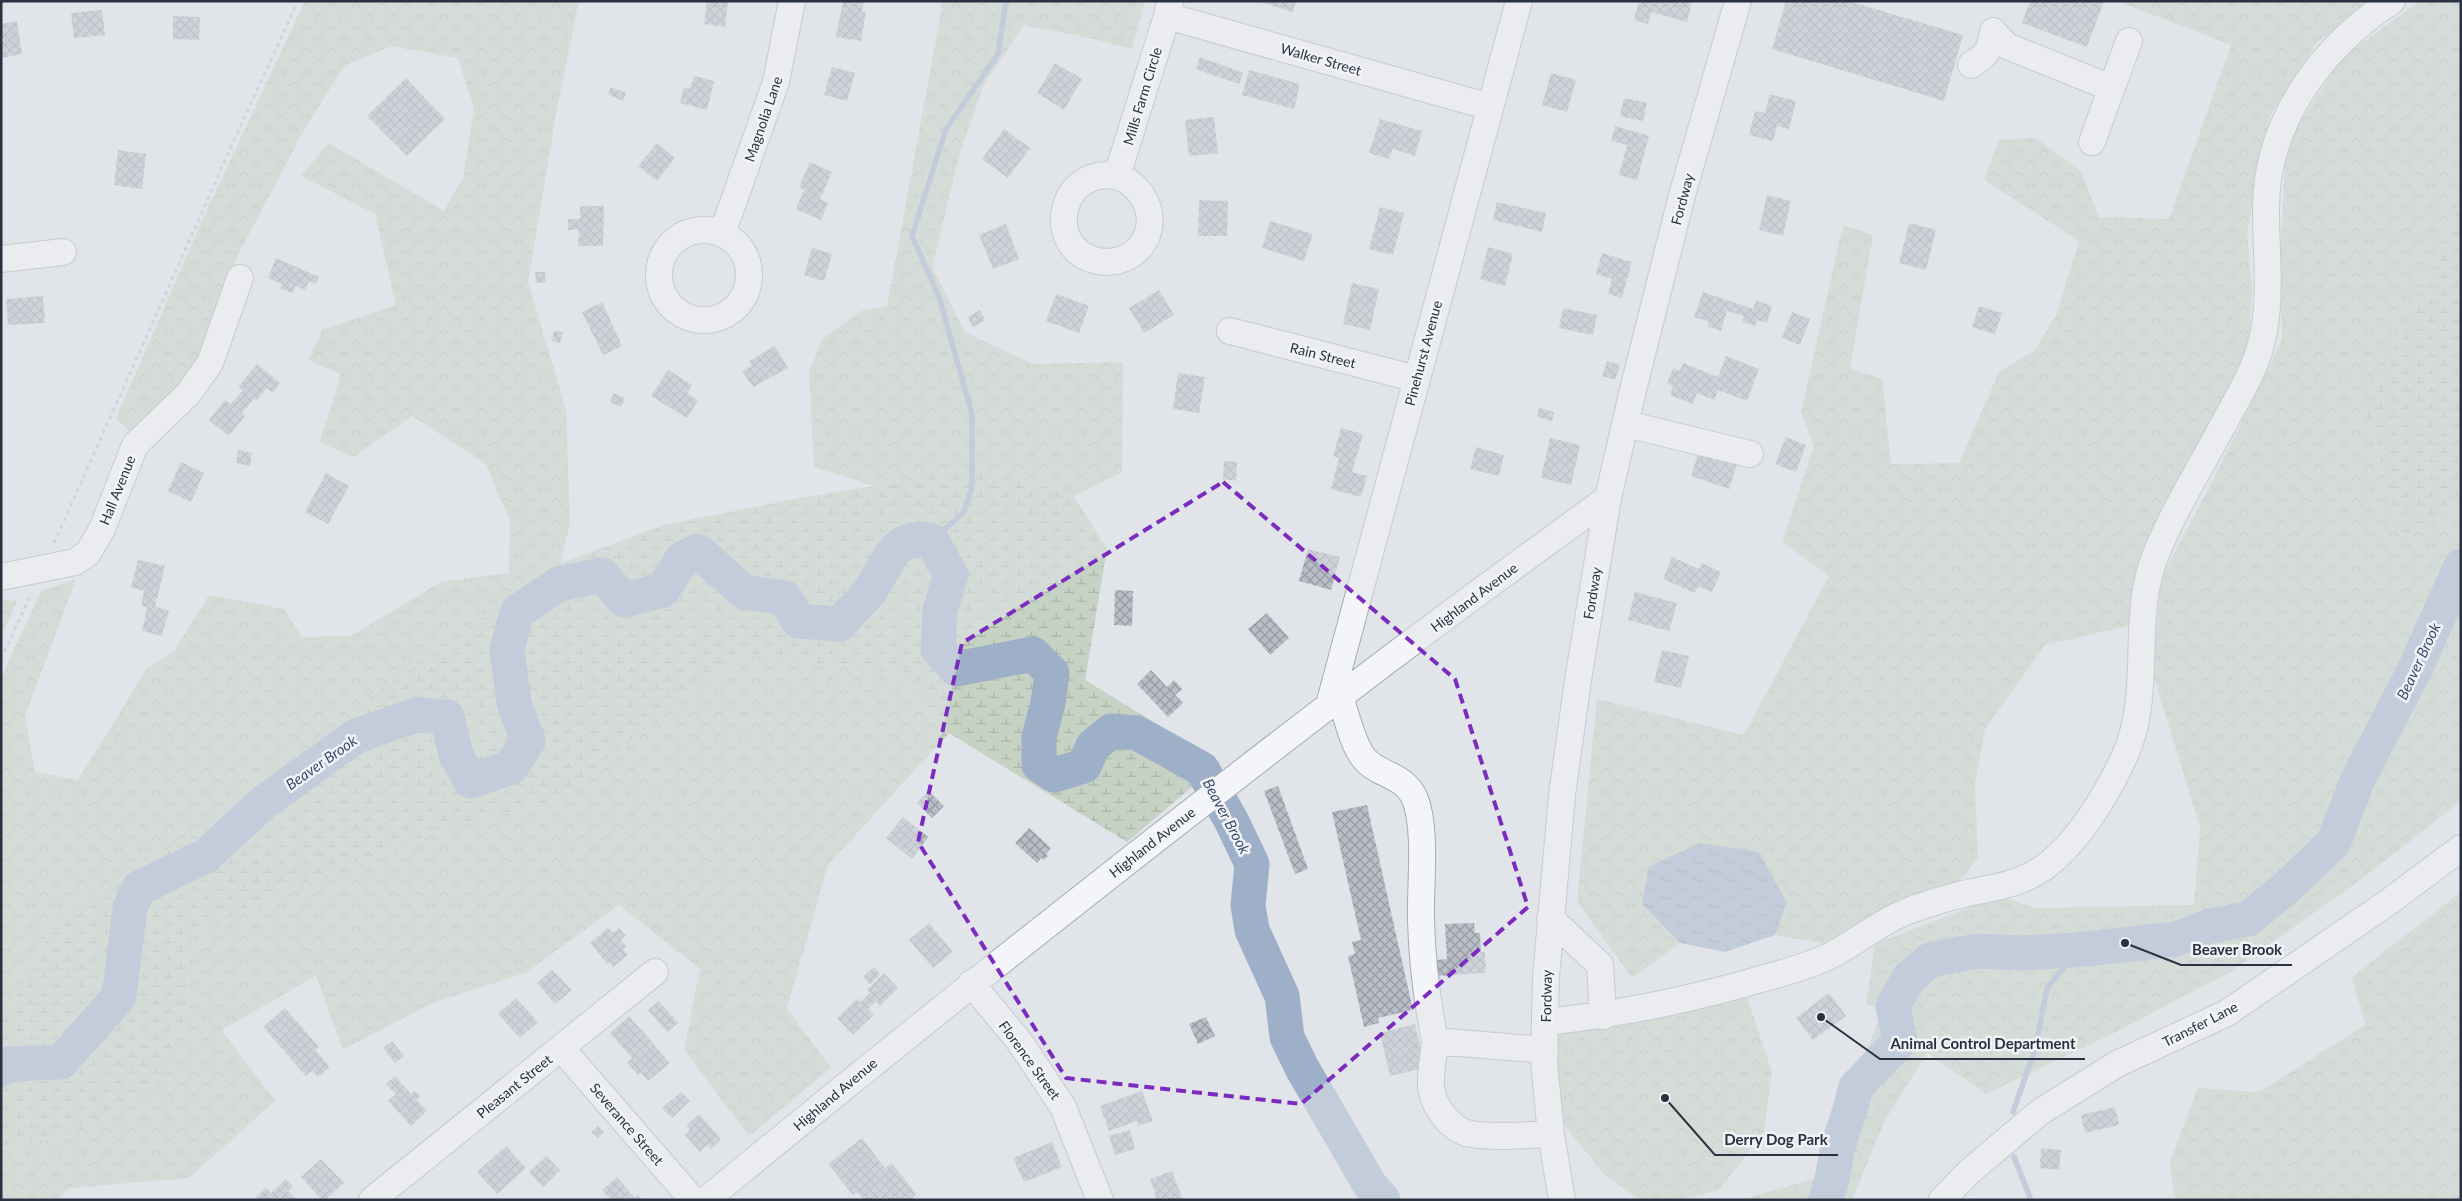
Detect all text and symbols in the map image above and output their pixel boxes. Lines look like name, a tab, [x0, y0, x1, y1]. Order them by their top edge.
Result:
street label: Walker Street	[1279, 39, 1363, 79]
street label: Mills Farm Circle	[1119, 45, 1165, 147]
street label: Magnolia Lane	[740, 74, 786, 164]
street label: Fordway	[1667, 171, 1697, 227]
street label: Pinehurst Avenue	[1401, 299, 1445, 407]
street label: Rain Street	[1288, 339, 1358, 371]
street label: Hall Avenue	[95, 453, 139, 527]
street label: Highland Avenue	[1427, 559, 1521, 635]
street label: Fordway	[1579, 565, 1605, 620]
water label: Beaver Brook	[2392, 619, 2444, 702]
water label: Beaver Brook	[282, 730, 361, 793]
water label: Beaver Brook	[1200, 775, 1255, 858]
street label: Highland Avenue	[1106, 803, 1198, 881]
callout: Beaver Brook	[2181, 935, 2292, 965]
text: Beaver Brook	[2192, 940, 2283, 958]
street label: Fordway	[1537, 969, 1555, 1023]
street label: Transfer Lane	[2159, 998, 2241, 1050]
street label: Florence Street	[996, 1017, 1064, 1103]
callout: Animal Control Department	[1880, 1029, 2085, 1059]
text: Animal Control Department	[1889, 1034, 2076, 1052]
street label: Pleasant Street	[473, 1050, 555, 1122]
street label: Highland Avenue	[790, 1054, 880, 1134]
street label: Severance Street	[587, 1079, 667, 1169]
callout: Derry Dog Park	[1715, 1125, 1838, 1155]
text: Derry Dog Park	[1724, 1130, 1829, 1148]

